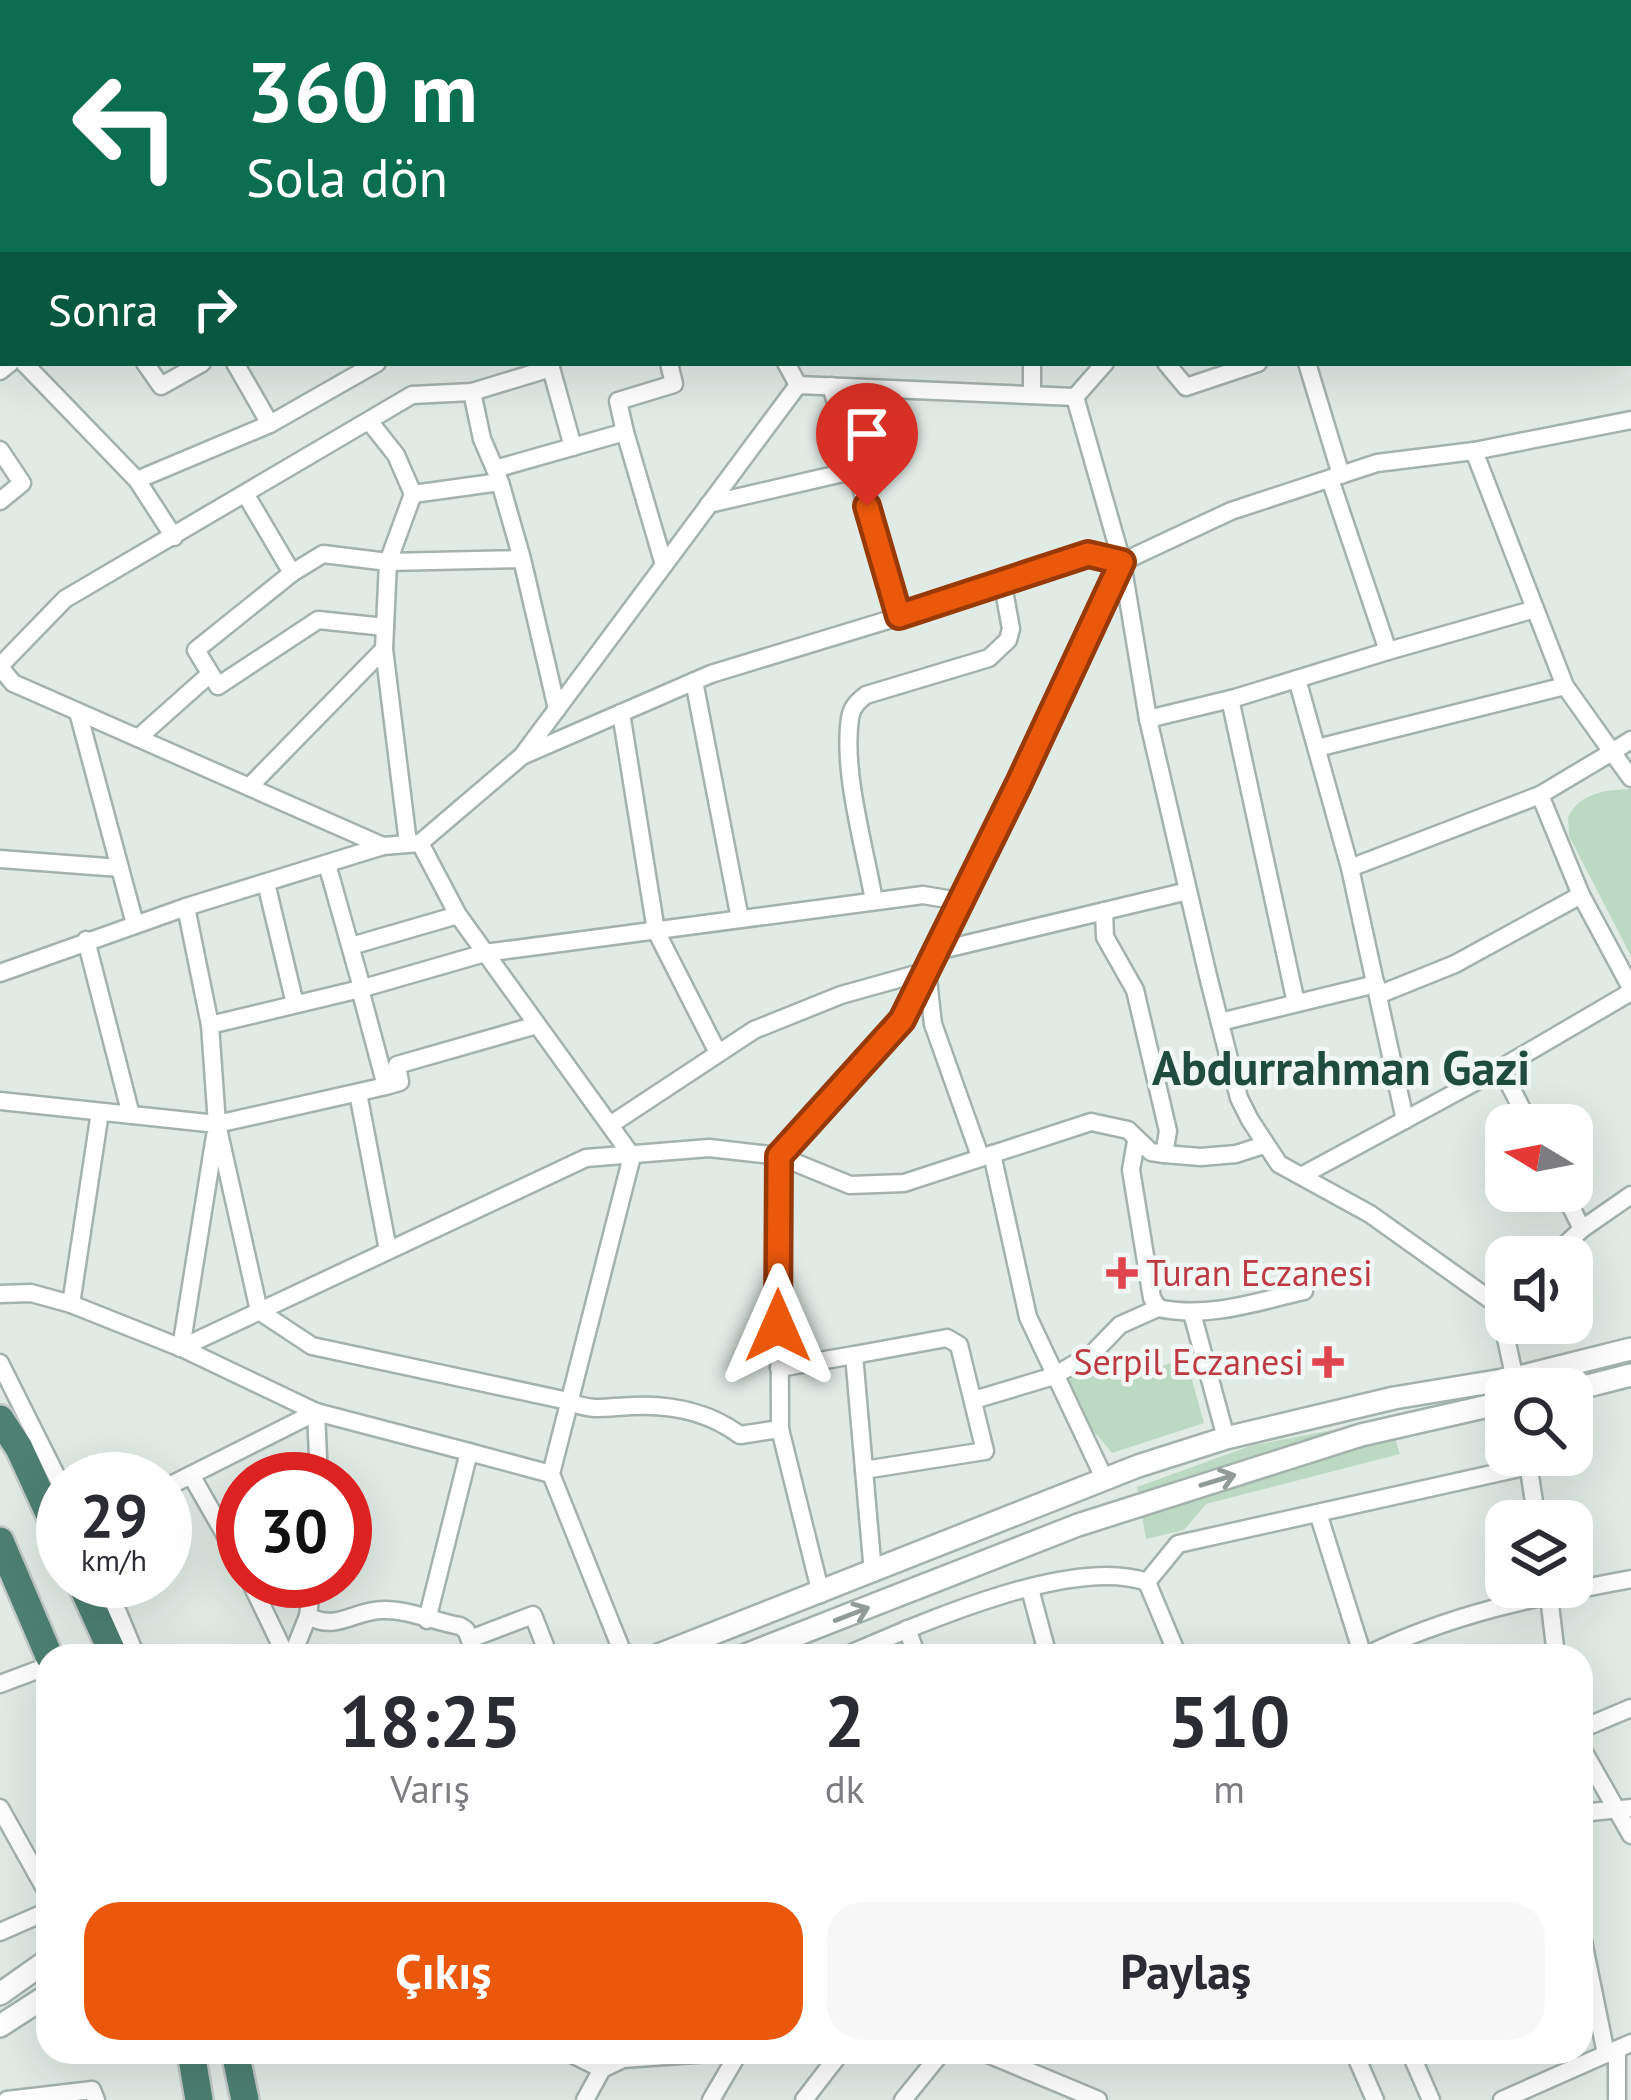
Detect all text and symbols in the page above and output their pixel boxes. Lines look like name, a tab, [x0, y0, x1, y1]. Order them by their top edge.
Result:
text: 360 m	[246, 36, 478, 145]
icon: left	[48, 48, 204, 204]
text: Sola dön	[246, 142, 448, 212]
icon: right	[182, 276, 248, 342]
text: Sonra	[48, 280, 158, 338]
pin	[816, 383, 918, 506]
icon: arrive	[834, 401, 900, 467]
district label: Abdurrahman Gazi	[1152, 1036, 1530, 1098]
north arrow	[1485, 1104, 1593, 1212]
map controls	[1485, 1104, 1593, 1608]
button: sound	[1485, 1236, 1593, 1344]
place label: Turan Eczanesi	[1146, 1249, 1373, 1296]
marker: Turan Eczanesi	[1109, 1260, 1135, 1286]
position arrow	[715, 1263, 841, 1389]
place label: Serpil Eczanesi	[1073, 1338, 1304, 1385]
marker: Serpil Eczanesi	[1315, 1349, 1341, 1375]
button: search	[1485, 1368, 1593, 1476]
speed limit sign: 30	[216, 1452, 372, 1608]
one-way arrow	[1198, 1468, 1236, 1490]
text: 29	[80, 1476, 148, 1554]
button: layers	[1485, 1500, 1593, 1608]
text: km/h	[81, 1540, 147, 1579]
one-way arrow	[832, 1601, 869, 1623]
text: 18:25	[339, 1674, 521, 1767]
text: 2	[824, 1674, 865, 1767]
text: 510	[1168, 1674, 1290, 1767]
text: Varış	[390, 1763, 470, 1814]
text: dk	[825, 1763, 864, 1814]
text: m	[1213, 1763, 1245, 1814]
button: Çıkış	[84, 1902, 803, 2040]
button: Paylaş	[827, 1902, 1545, 2040]

